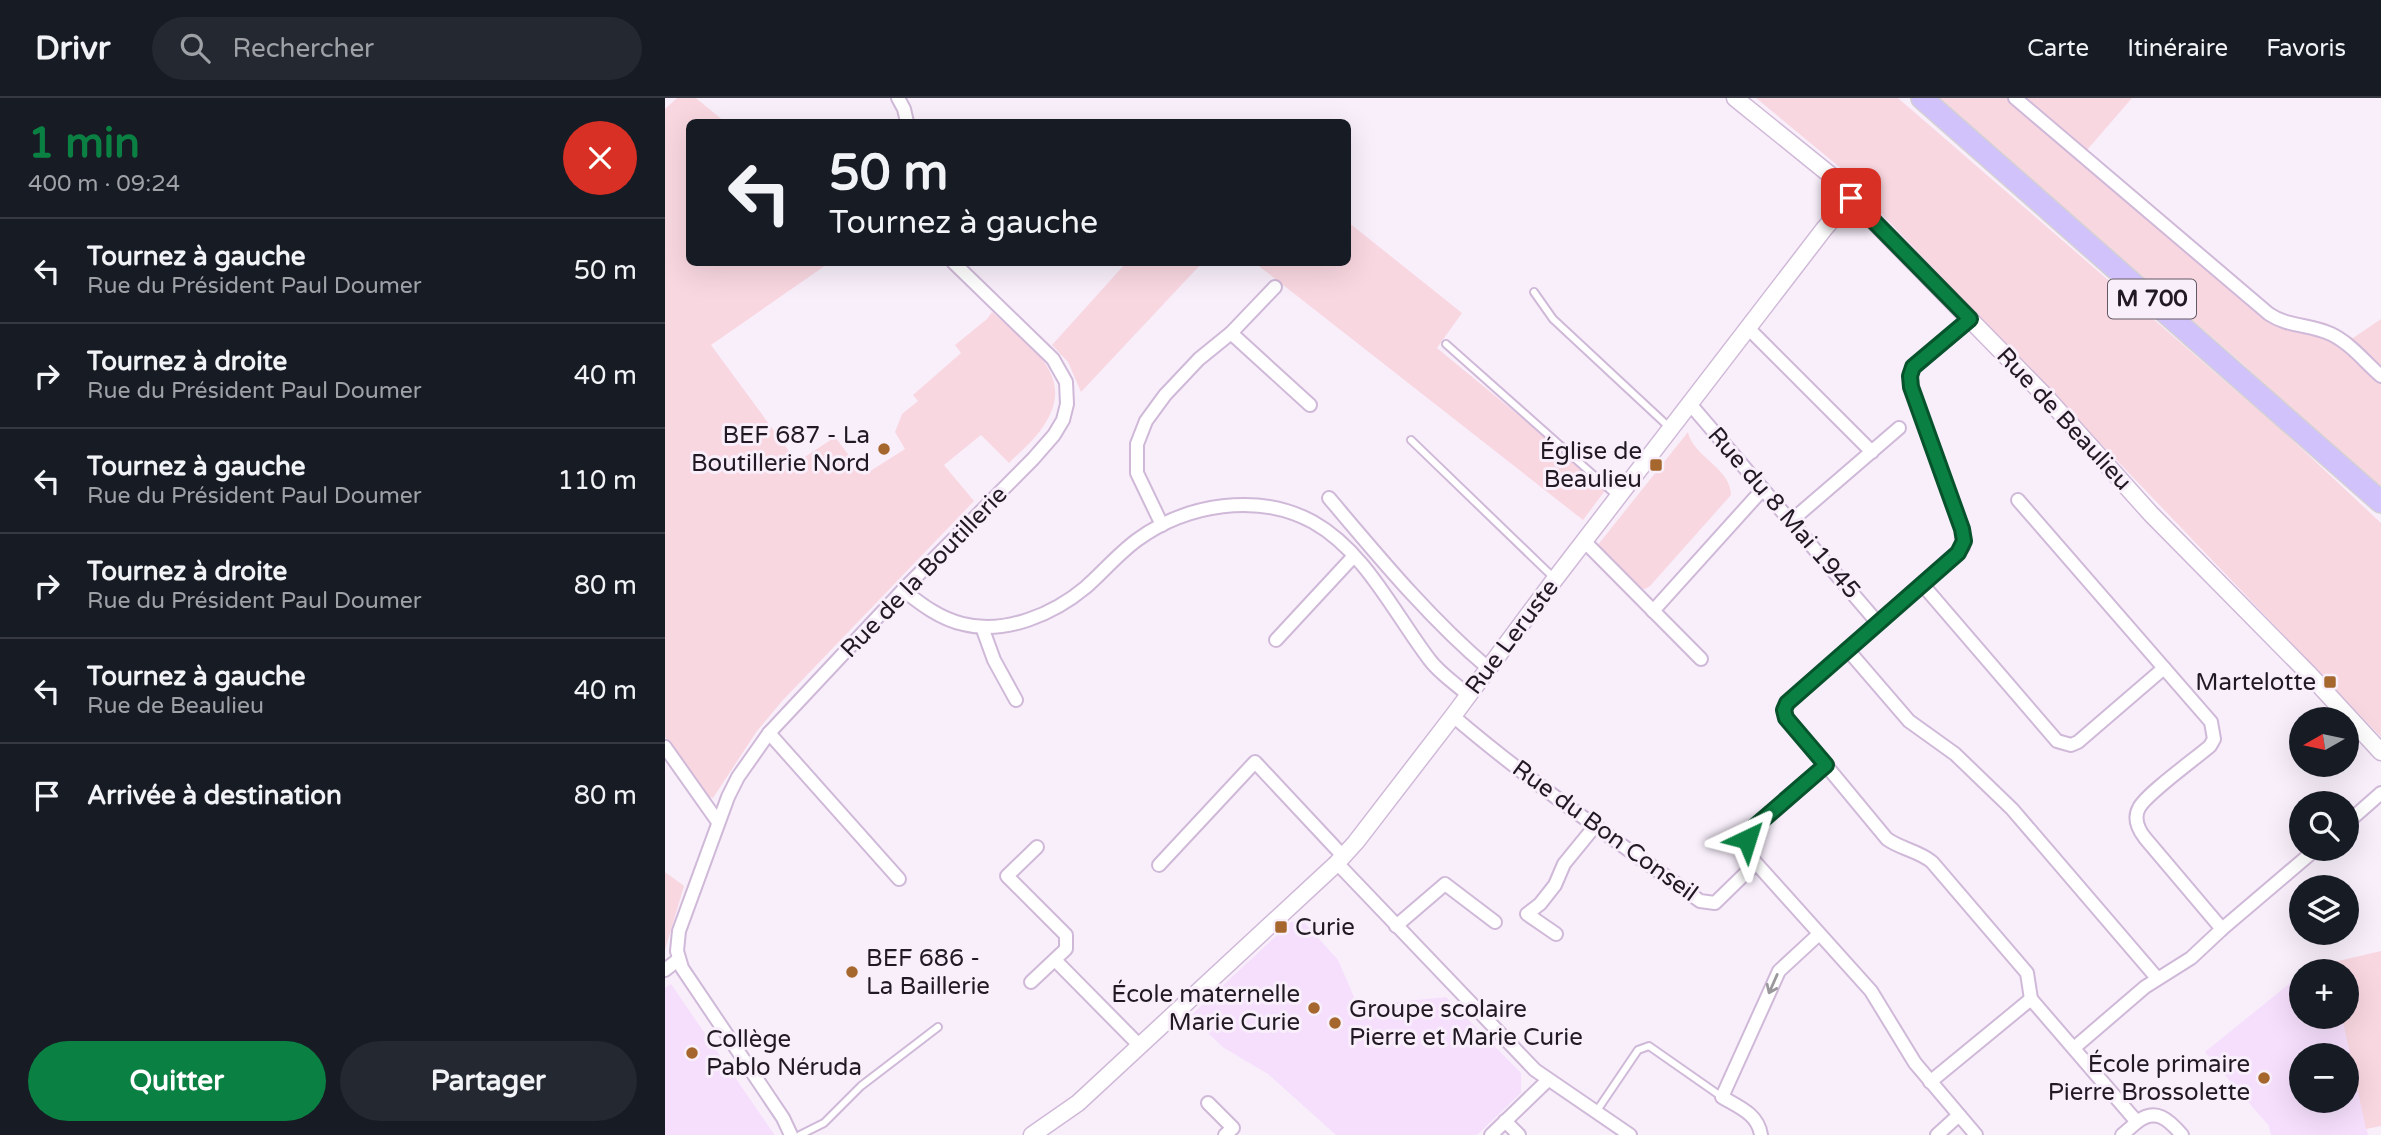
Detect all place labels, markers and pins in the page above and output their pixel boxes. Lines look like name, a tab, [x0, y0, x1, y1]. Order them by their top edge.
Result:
pin	[1821, 168, 1881, 228]
place label: BEF 687 - La Boutillerie Nord	[691, 421, 870, 478]
place label: Église de Beaulieu	[1540, 436, 1642, 494]
marker: BEF 687 - La Boutillerie Nord	[876, 441, 892, 457]
marker: Église de Beaulieu	[1648, 457, 1664, 473]
place label: Martelotte	[2195, 668, 2316, 697]
marker: Martelotte	[2322, 674, 2338, 690]
place label: Curie	[1295, 913, 1355, 942]
marker: Curie	[1273, 919, 1289, 935]
place label: BEF 686 - La Baillerie	[866, 944, 990, 1001]
marker: BEF 686 - La Baillerie	[844, 964, 860, 980]
place label: École maternelle Marie Curie	[1111, 979, 1300, 1037]
place label: Groupe scolaire Pierre et Marie Curie	[1349, 995, 1583, 1052]
marker: École maternelle Marie Curie	[1306, 1000, 1322, 1016]
marker: Groupe scolaire Pierre et Marie Curie	[1327, 1015, 1343, 1031]
place label: Collège Pablo Néruda	[706, 1025, 862, 1082]
marker: Collège Pablo Néruda	[684, 1045, 700, 1061]
place label: École primaire Pierre Brossolette	[2048, 1049, 2250, 1107]
marker: École primaire Pierre Brossolette	[2256, 1070, 2272, 1086]

